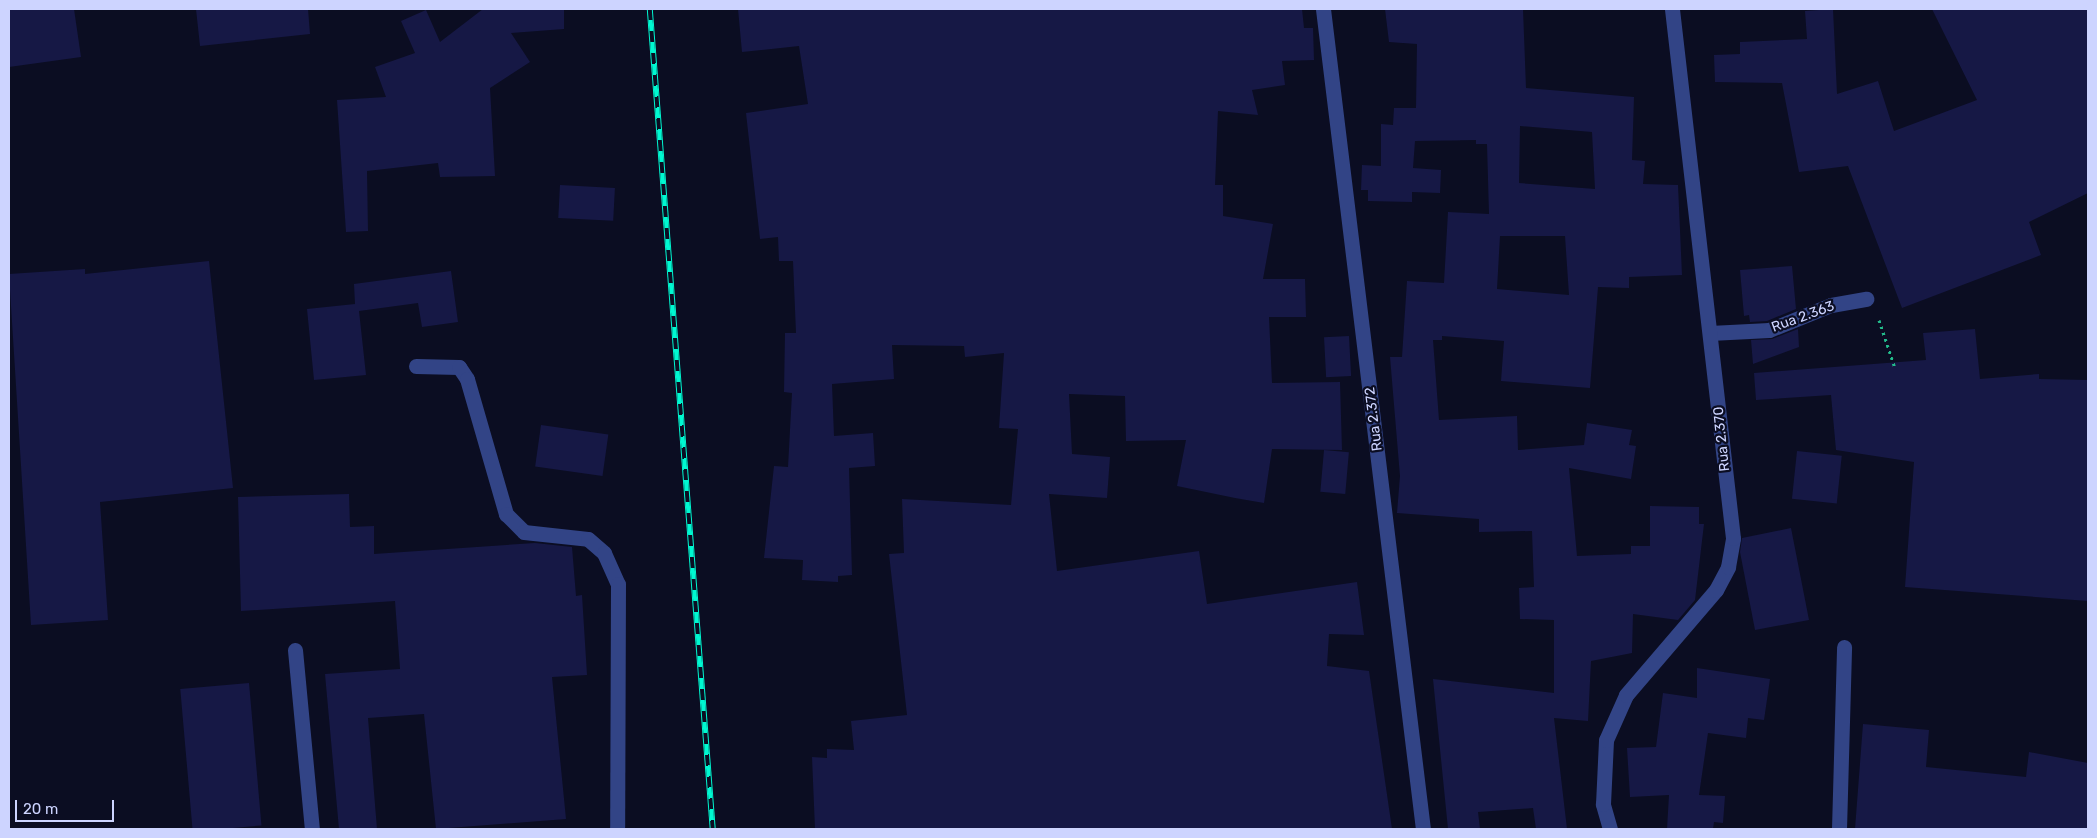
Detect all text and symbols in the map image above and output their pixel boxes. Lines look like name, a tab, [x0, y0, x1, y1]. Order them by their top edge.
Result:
street label: Rua 2.363	[1769, 298, 1837, 336]
street label: Rua 2.372	[1362, 386, 1386, 452]
street label: Rua 2.370	[1710, 406, 1734, 472]
scale bar	[18, 790, 116, 822]
text: 20 m	[23, 800, 58, 818]

